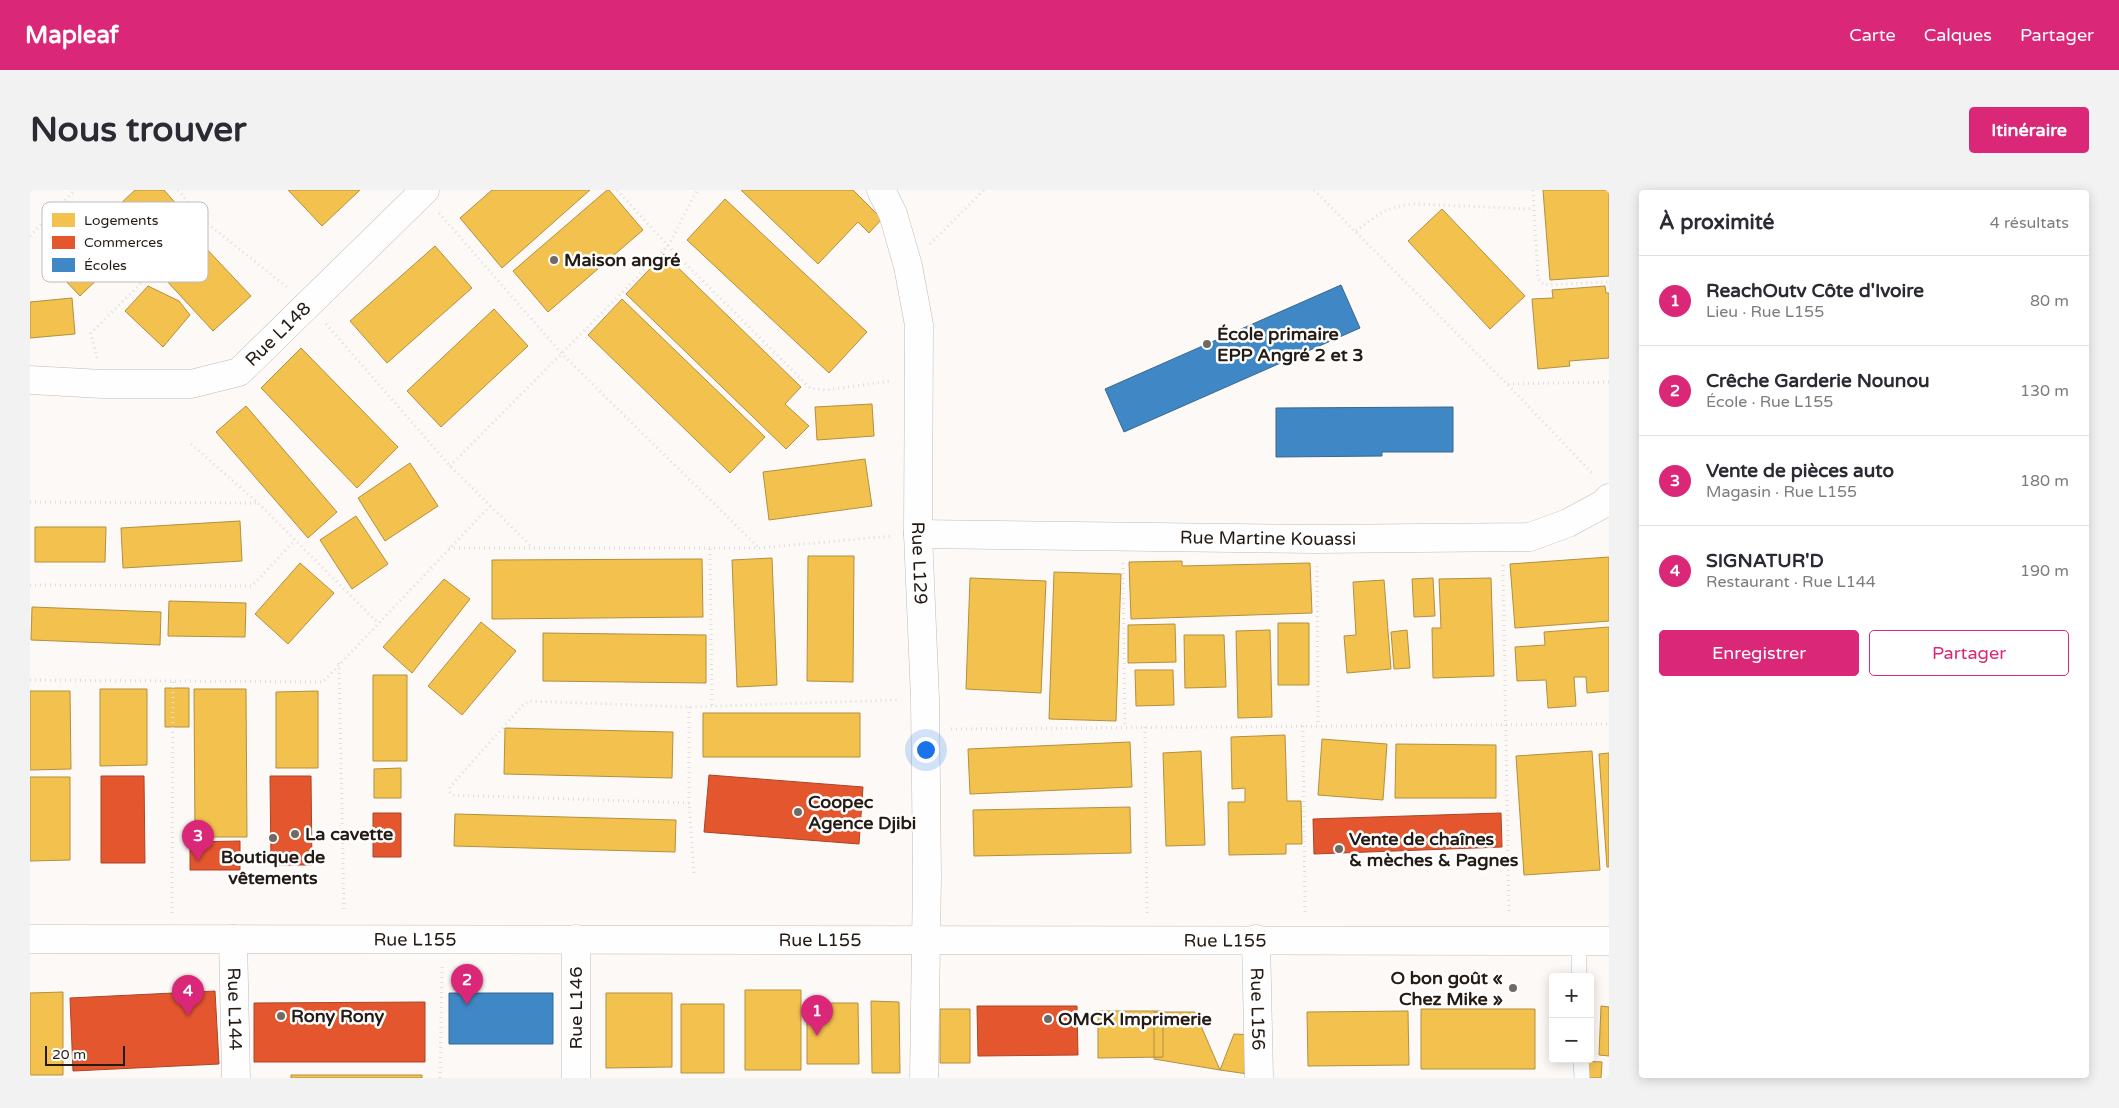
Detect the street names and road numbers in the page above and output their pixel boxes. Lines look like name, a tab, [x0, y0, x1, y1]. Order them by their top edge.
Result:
street label: Rue L148	[241, 297, 315, 371]
street label: Rue L129	[907, 521, 932, 605]
street label: Rue Martine Kouassi	[1180, 526, 1356, 550]
street label: Rue L155	[373, 928, 457, 951]
street label: Rue L155	[778, 929, 862, 951]
street label: Rue L155	[1183, 929, 1267, 952]
street label: Rue L144	[223, 967, 246, 1051]
street label: Rue L146	[565, 967, 587, 1049]
street label: Rue L156	[1246, 967, 1269, 1051]

